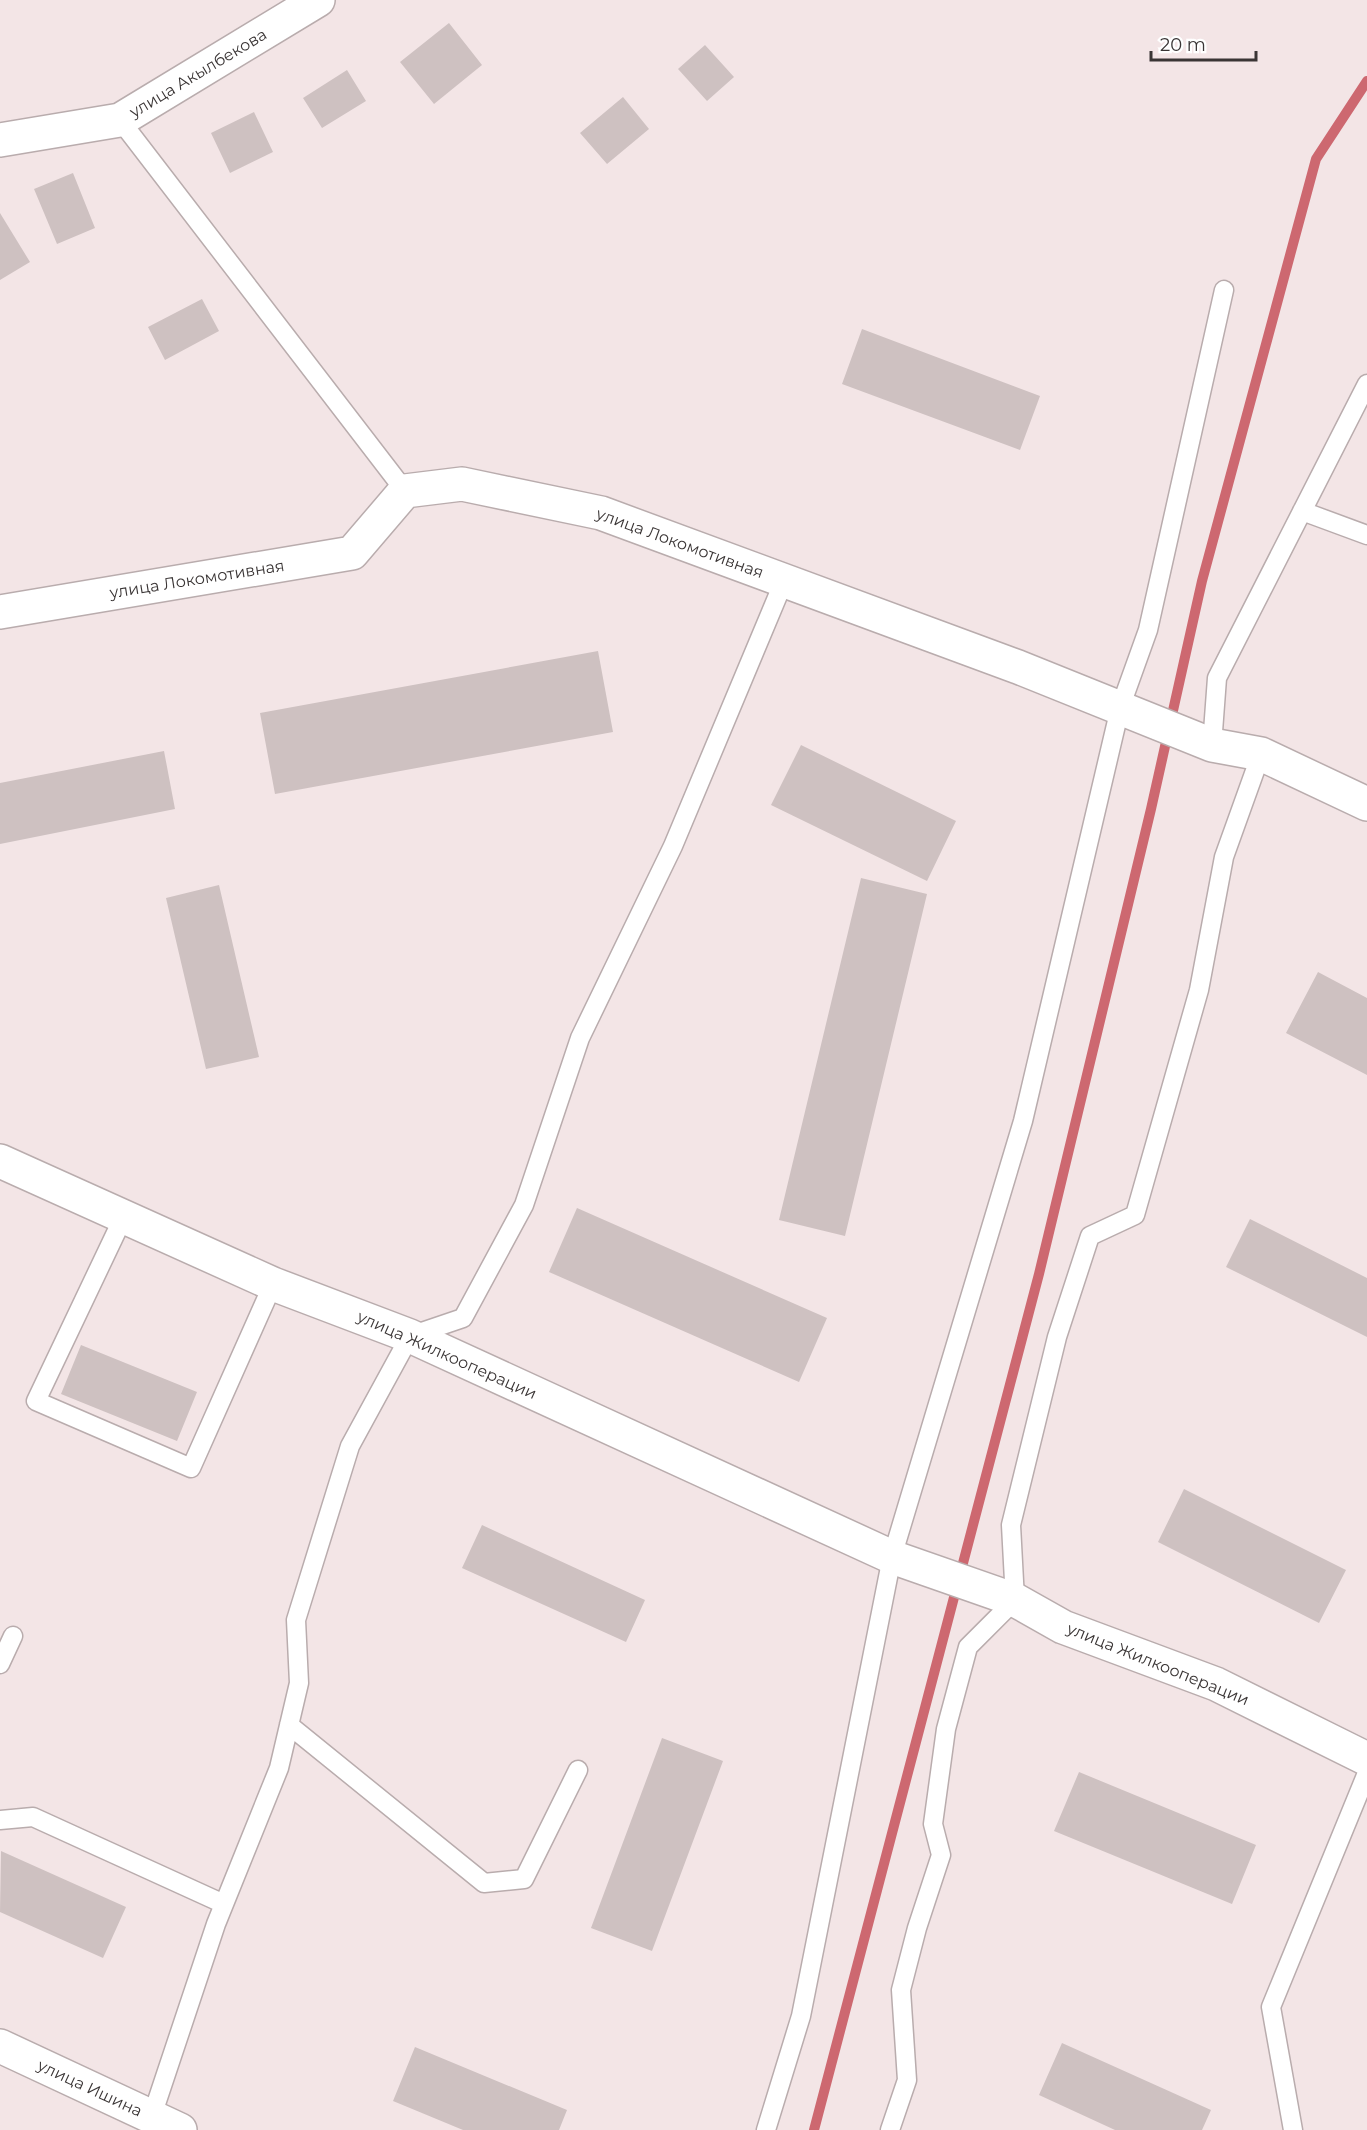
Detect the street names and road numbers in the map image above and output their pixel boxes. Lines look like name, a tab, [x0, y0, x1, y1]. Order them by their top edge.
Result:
street label: улица Акылбекова	[125, 25, 270, 122]
street label: улица Локомотивная	[593, 504, 766, 582]
street label: улица Локомотивная	[107, 556, 286, 602]
street label: улица Жилкооперации	[353, 1306, 540, 1403]
street label: улица Жилкооперации	[1063, 1618, 1252, 1709]
street label: улица Ишина	[34, 2055, 145, 2121]

